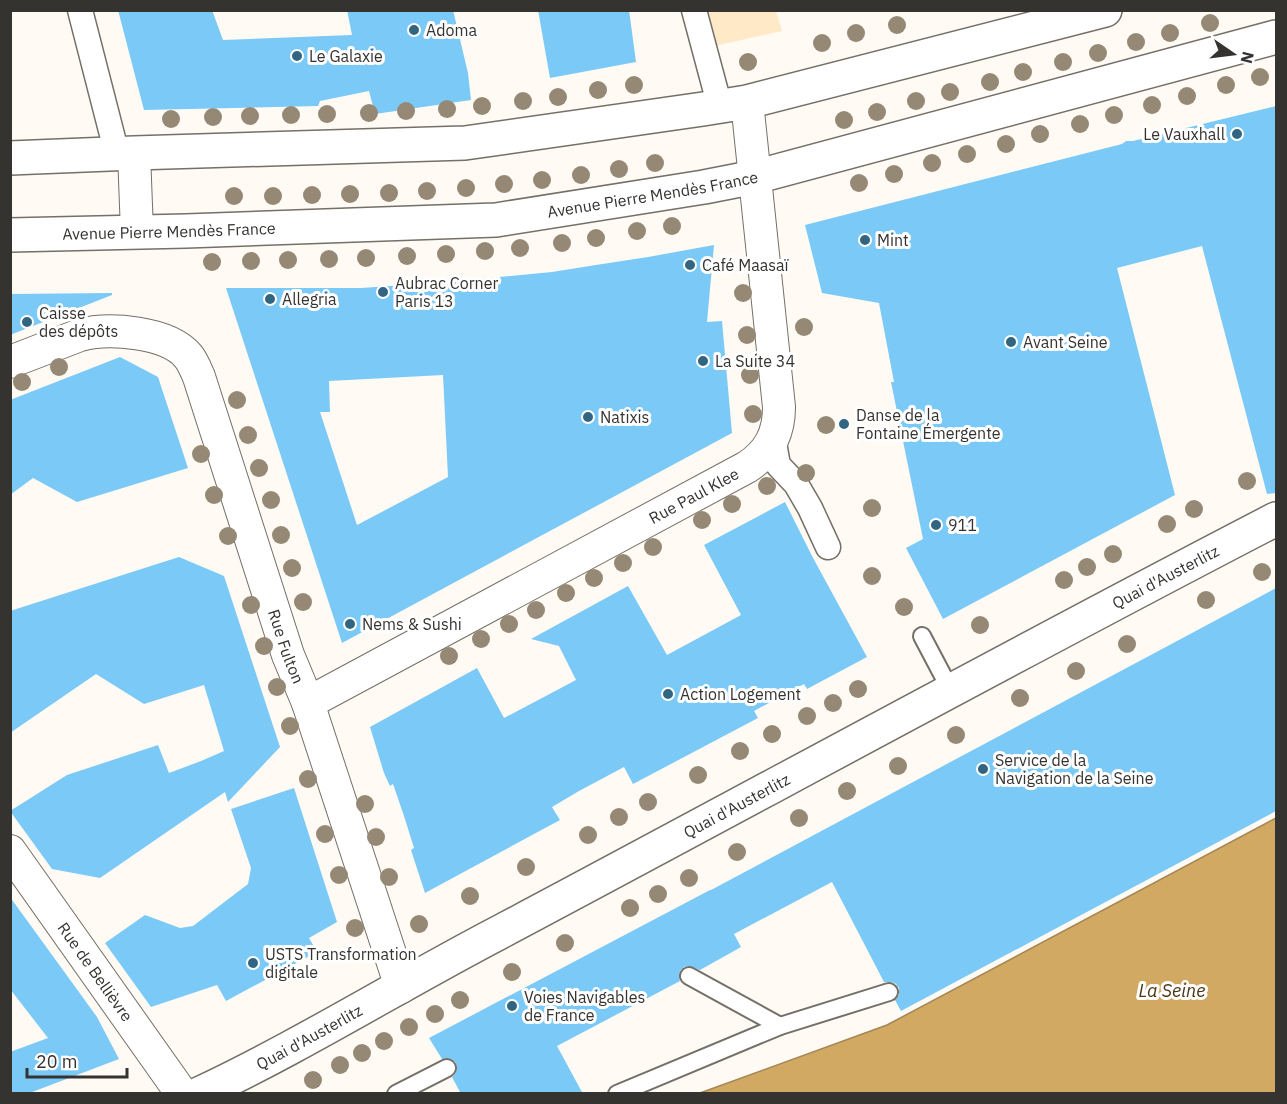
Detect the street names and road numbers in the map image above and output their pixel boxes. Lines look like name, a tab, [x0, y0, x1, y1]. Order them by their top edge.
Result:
street label: Avenue Pierre Mendès France	[546, 167, 760, 222]
street label: Avenue Pierre Mendès France	[62, 218, 276, 244]
street label: Rue Paul Klee	[645, 463, 742, 528]
street label: Quai d'Austerlitz	[1108, 541, 1222, 613]
street label: Rue Fulton	[264, 607, 309, 686]
street label: Quai d'Austerlitz	[680, 769, 793, 842]
street label: Rue de Bellièvre	[54, 918, 138, 1025]
street label: Quai d'Austerlitz	[253, 1000, 366, 1074]

